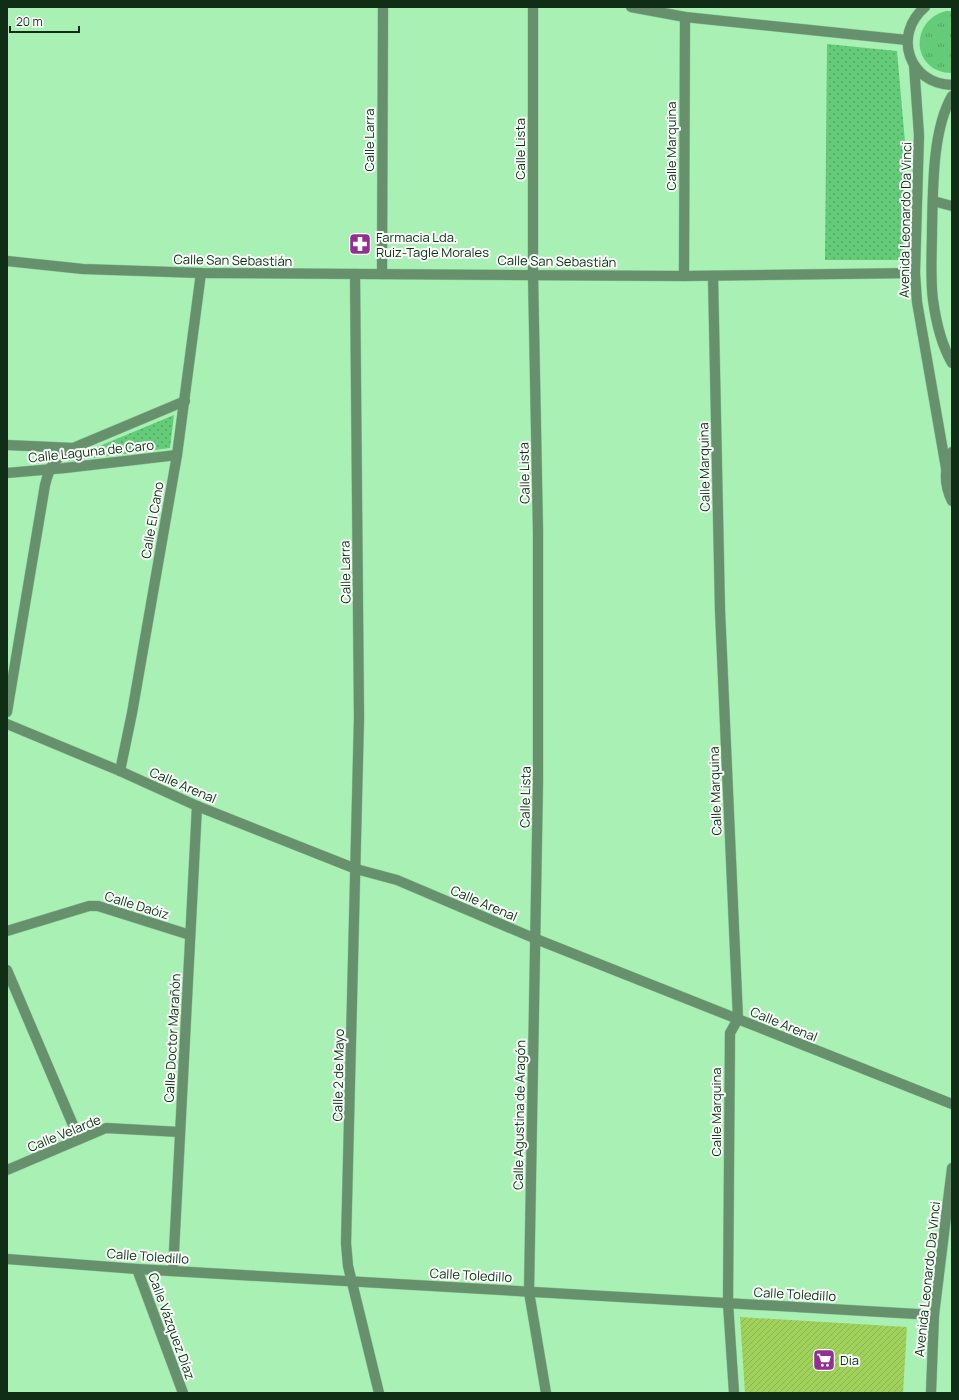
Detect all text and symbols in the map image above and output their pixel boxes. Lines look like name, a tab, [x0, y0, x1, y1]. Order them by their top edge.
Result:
scale bar	[10, 8, 79, 34]
text: 20 m	[16, 13, 43, 30]
street label: Calle Marquina	[662, 101, 680, 191]
street label: Calle Larra	[360, 109, 378, 172]
street label: Calle Lista	[511, 118, 529, 180]
street label: Avenida Leonardo Da Vinci	[895, 142, 915, 298]
place label: Farmacia Lda. Ruiz-Tagle Morales	[376, 228, 489, 261]
pharmacy icon: Farmacia Lda. Ruiz-Tagle Morales	[347, 231, 373, 257]
street label: Calle San Sebastián	[173, 250, 293, 270]
street label: Calle San Sebastián	[497, 251, 617, 271]
street label: Calle Marquina	[694, 422, 714, 512]
street label: Calle Laguna de Caro	[27, 435, 155, 467]
street label: Calle Lista	[514, 442, 534, 504]
street label: Calle El Cano	[136, 480, 168, 560]
street label: Calle Larra	[335, 540, 355, 604]
street label: Calle Marquina	[704, 746, 726, 836]
street label: Calle Arenal	[147, 763, 219, 807]
street label: Calle Lista	[515, 766, 535, 828]
street label: Calle Arenal	[448, 881, 520, 925]
street label: Calle Daóiz	[103, 887, 171, 923]
street label: Calle Doctor Marañón	[160, 973, 184, 1103]
street label: Calle Arenal	[748, 1002, 820, 1046]
street label: Calle 2 de Mayo	[328, 1028, 348, 1122]
street label: Calle Agustina de Aragón	[509, 1040, 529, 1190]
street label: Calle Marquina	[707, 1067, 725, 1157]
street label: Calle Velarde	[25, 1110, 104, 1156]
street label: Avenida Leonardo Da Vinci	[910, 1200, 944, 1358]
street label: Calle Toledillo	[106, 1244, 190, 1268]
street label: Calle Toledillo	[429, 1264, 513, 1286]
street label: Calle Vázquez Díaz	[144, 1270, 200, 1382]
street label: Calle Toledillo	[753, 1283, 837, 1305]
supermarket icon: Dia	[811, 1347, 837, 1373]
place label: Dia	[840, 1351, 859, 1369]

